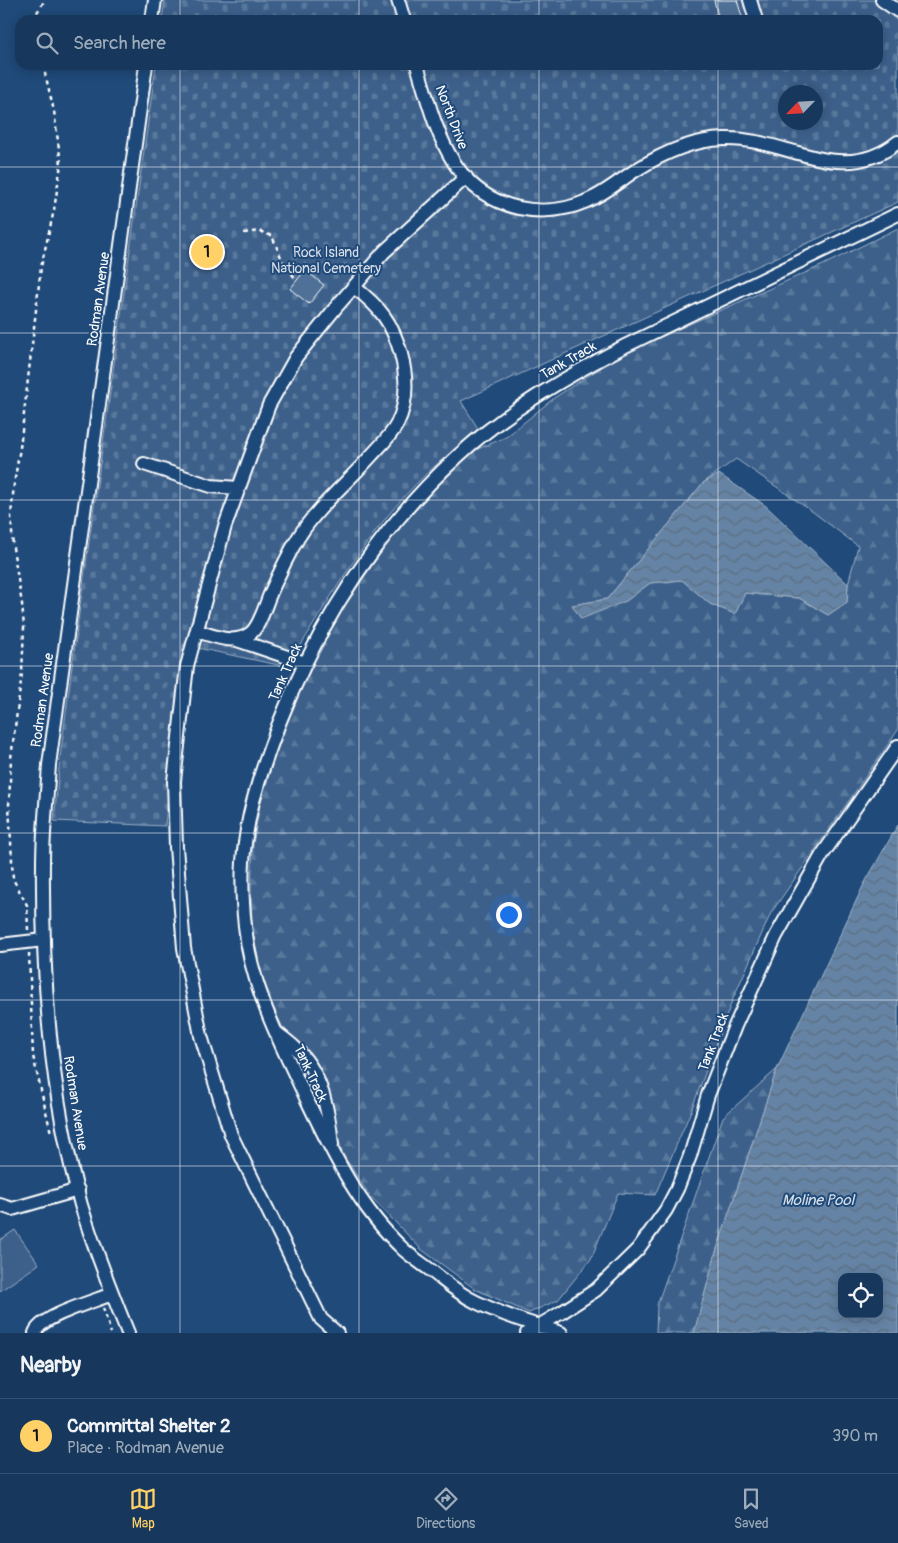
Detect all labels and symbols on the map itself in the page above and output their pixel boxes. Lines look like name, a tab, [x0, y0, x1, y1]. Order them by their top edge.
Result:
street label: North Drive	[432, 83, 472, 152]
north arrow	[778, 85, 823, 130]
pin: 1	[191, 233, 223, 271]
park label: Rock Island National Cemetery	[271, 244, 381, 277]
street label: Rodman Avenue	[83, 251, 114, 347]
street label: Tank Track	[537, 338, 599, 383]
street label: Tank Track	[265, 640, 306, 704]
street label: Rodman Avenue	[27, 652, 58, 748]
your location	[496, 902, 522, 928]
street label: Tank Track	[694, 1010, 733, 1074]
street label: Tank Track	[290, 1042, 331, 1105]
street label: Rodman Avenue	[60, 1055, 91, 1151]
water label: Moline Pool	[782, 1191, 855, 1210]

